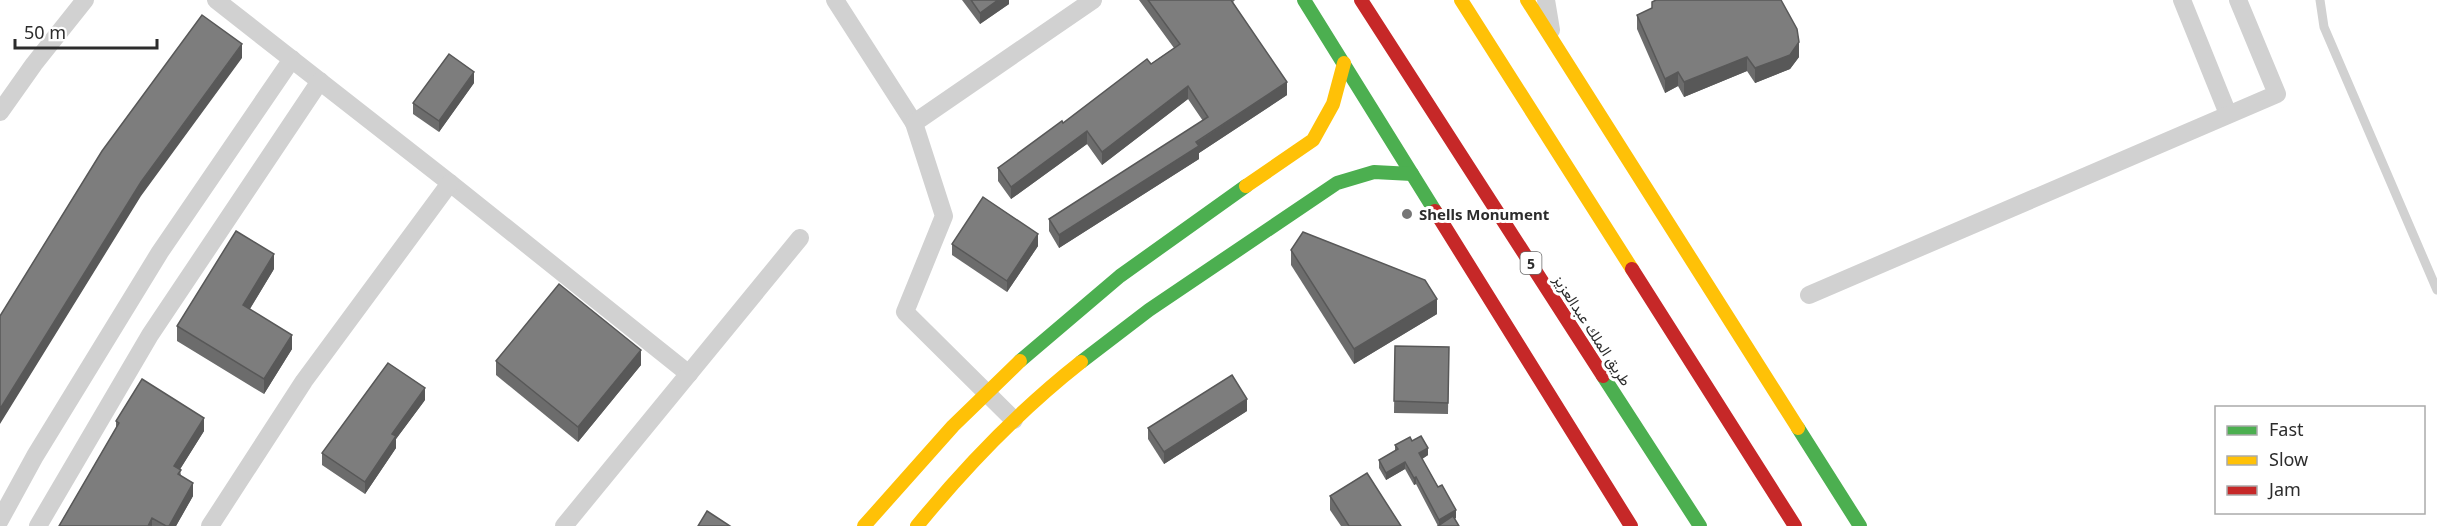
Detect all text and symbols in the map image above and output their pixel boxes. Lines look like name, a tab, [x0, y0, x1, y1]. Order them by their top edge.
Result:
scale bar	[15, 12, 158, 50]
text: 50 m	[24, 20, 66, 44]
place label: Shells Monument	[1419, 204, 1550, 224]
marker: Shells Monument	[1400, 207, 1414, 221]
road number: 5	[1520, 252, 1541, 274]
street label: طريق الملك عبدالعزيز	[1548, 270, 1637, 390]
legend	[2215, 406, 2425, 514]
text: Fast	[2269, 417, 2304, 441]
text: Slow	[2269, 447, 2308, 471]
text: Jam	[2267, 477, 2301, 501]

